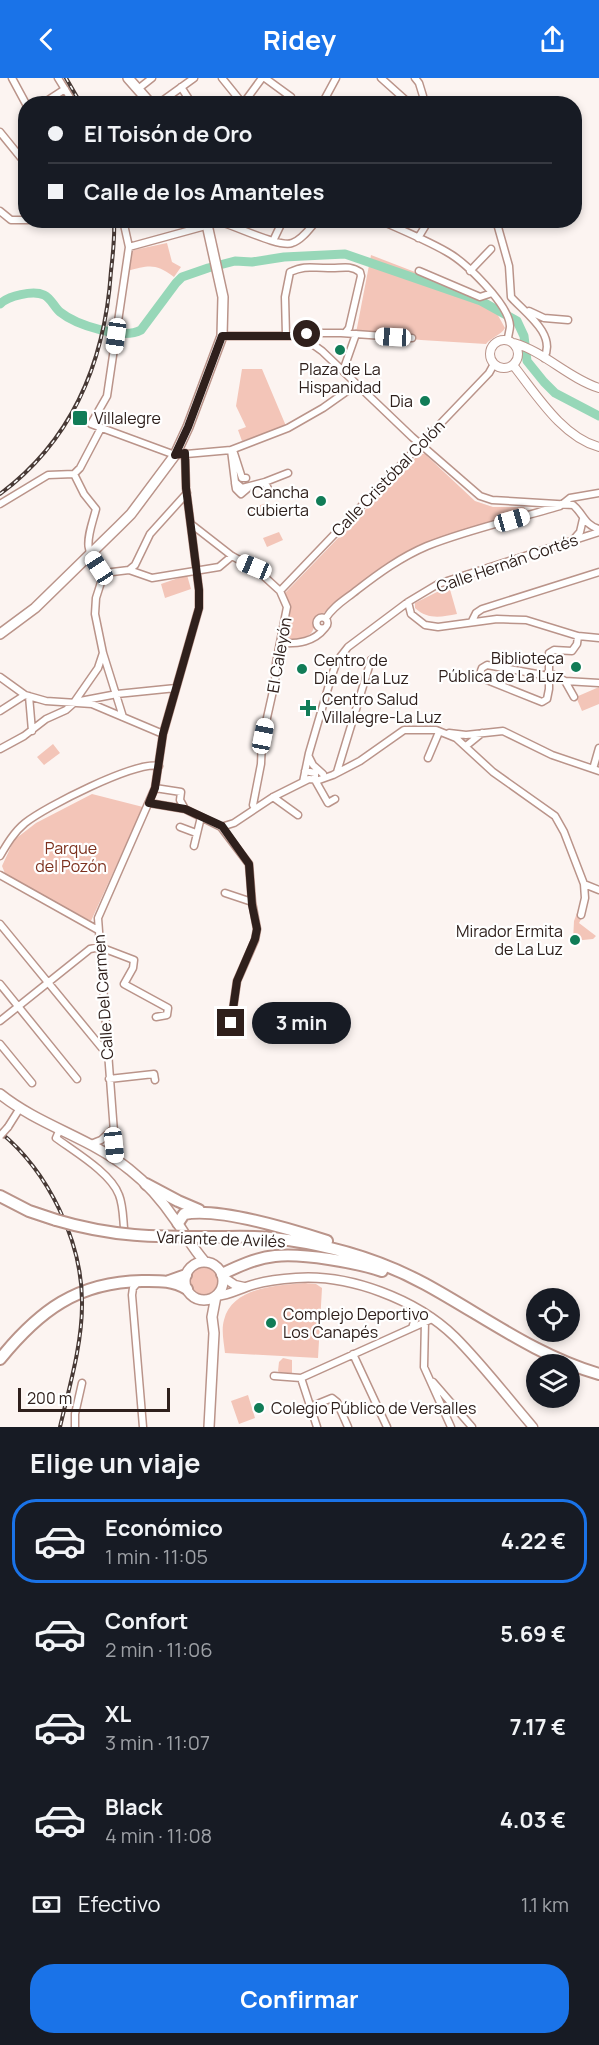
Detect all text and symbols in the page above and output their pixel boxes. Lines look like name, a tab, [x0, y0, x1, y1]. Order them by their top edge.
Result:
text: Ridey	[263, 21, 336, 58]
icon: back	[30, 23, 63, 56]
icon: share	[536, 23, 569, 56]
text: El Toisón de Oro	[84, 119, 252, 149]
text: Calle de los Amanteles	[84, 177, 324, 207]
car	[105, 317, 127, 355]
route start	[293, 320, 320, 347]
car	[375, 327, 411, 347]
marker: Plaza de La Hispanidad	[333, 343, 347, 357]
place label: Plaza de La Hispanidad	[299, 358, 381, 398]
place label: Dia	[390, 390, 413, 412]
marker: Dia	[418, 394, 432, 408]
place label: Villalegre	[94, 407, 161, 429]
marker: Villalegre	[71, 409, 89, 427]
street label: Calle Cristóbal Colón	[327, 415, 449, 541]
place label: Cancha cubierta	[247, 481, 309, 521]
marker: Cancha cubierta	[314, 494, 328, 508]
car	[492, 506, 532, 534]
street label: Calle Hernán Cortés	[433, 528, 581, 598]
car	[82, 548, 116, 588]
car	[234, 552, 274, 582]
street label: El Caleyón	[262, 615, 296, 695]
place label: Biblioteca Pública de La Luz	[439, 647, 564, 687]
place label: Centro de Dia de La Luz	[314, 649, 409, 689]
marker: Biblioteca Pública de La Luz	[569, 660, 583, 674]
marker: Centro de Dia de La Luz	[295, 662, 309, 676]
place label: Centro Salud Villalegre-La Luz	[322, 688, 442, 728]
marker: Centro Salud Villalegre-La Luz	[299, 699, 317, 717]
car	[251, 717, 275, 755]
park label: Parque del Pozón	[35, 837, 107, 877]
place label: Mirador Ermita de La Luz	[456, 920, 563, 960]
marker: Mirador Ermita de La Luz	[568, 933, 582, 947]
street label: Calle Del Carmen	[88, 934, 118, 1060]
callout: 3 min	[252, 1002, 351, 1044]
route end	[217, 1009, 244, 1036]
text: 3 min	[276, 1009, 327, 1036]
car	[103, 1126, 125, 1164]
street label: Variante de Avilés	[156, 1226, 286, 1252]
map controls	[526, 1288, 580, 1408]
button: locate	[526, 1288, 580, 1342]
place label: Complejo Deportivo Los Canapés	[283, 1303, 429, 1343]
marker: Complejo Deportivo Los Canapés	[264, 1316, 278, 1330]
button: layers	[526, 1354, 580, 1408]
scale bar	[18, 1385, 170, 1412]
text: 200 m	[27, 1387, 72, 1409]
place label: Colegio Público de Versalles	[271, 1397, 476, 1419]
marker: Colegio Público de Versalles	[252, 1401, 266, 1415]
text: Elige un viaje	[30, 1444, 201, 1481]
text: Económico	[105, 1513, 223, 1543]
icon: car	[33, 1514, 87, 1568]
text: 4.22 €	[501, 1526, 566, 1556]
text: 1 min · 11:05	[105, 1543, 208, 1570]
text: Confort	[105, 1606, 188, 1636]
icon: car	[33, 1607, 87, 1661]
text: 5.69 €	[500, 1619, 566, 1649]
text: 2 min · 11:06	[105, 1636, 213, 1663]
text: XL	[105, 1699, 131, 1729]
icon: car	[33, 1700, 87, 1754]
text: 7.17 €	[510, 1712, 566, 1742]
text: 3 min · 11:07	[105, 1729, 210, 1756]
text: Black	[105, 1792, 162, 1822]
icon: car	[33, 1793, 87, 1847]
text: 4.03 €	[500, 1805, 566, 1835]
text: 4 min · 11:08	[105, 1822, 212, 1849]
icon: cash	[30, 1888, 63, 1921]
text: Efectivo	[78, 1889, 161, 1919]
text: 1.1 km	[521, 1891, 569, 1918]
button: Confirmar	[30, 1964, 569, 2033]

